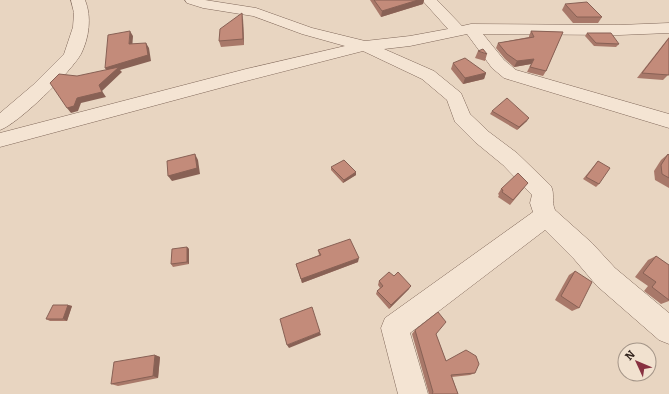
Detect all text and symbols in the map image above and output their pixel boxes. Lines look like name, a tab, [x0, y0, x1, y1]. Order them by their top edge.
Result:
north arrow	[617, 342, 657, 382]
text: N	[623, 347, 638, 363]

